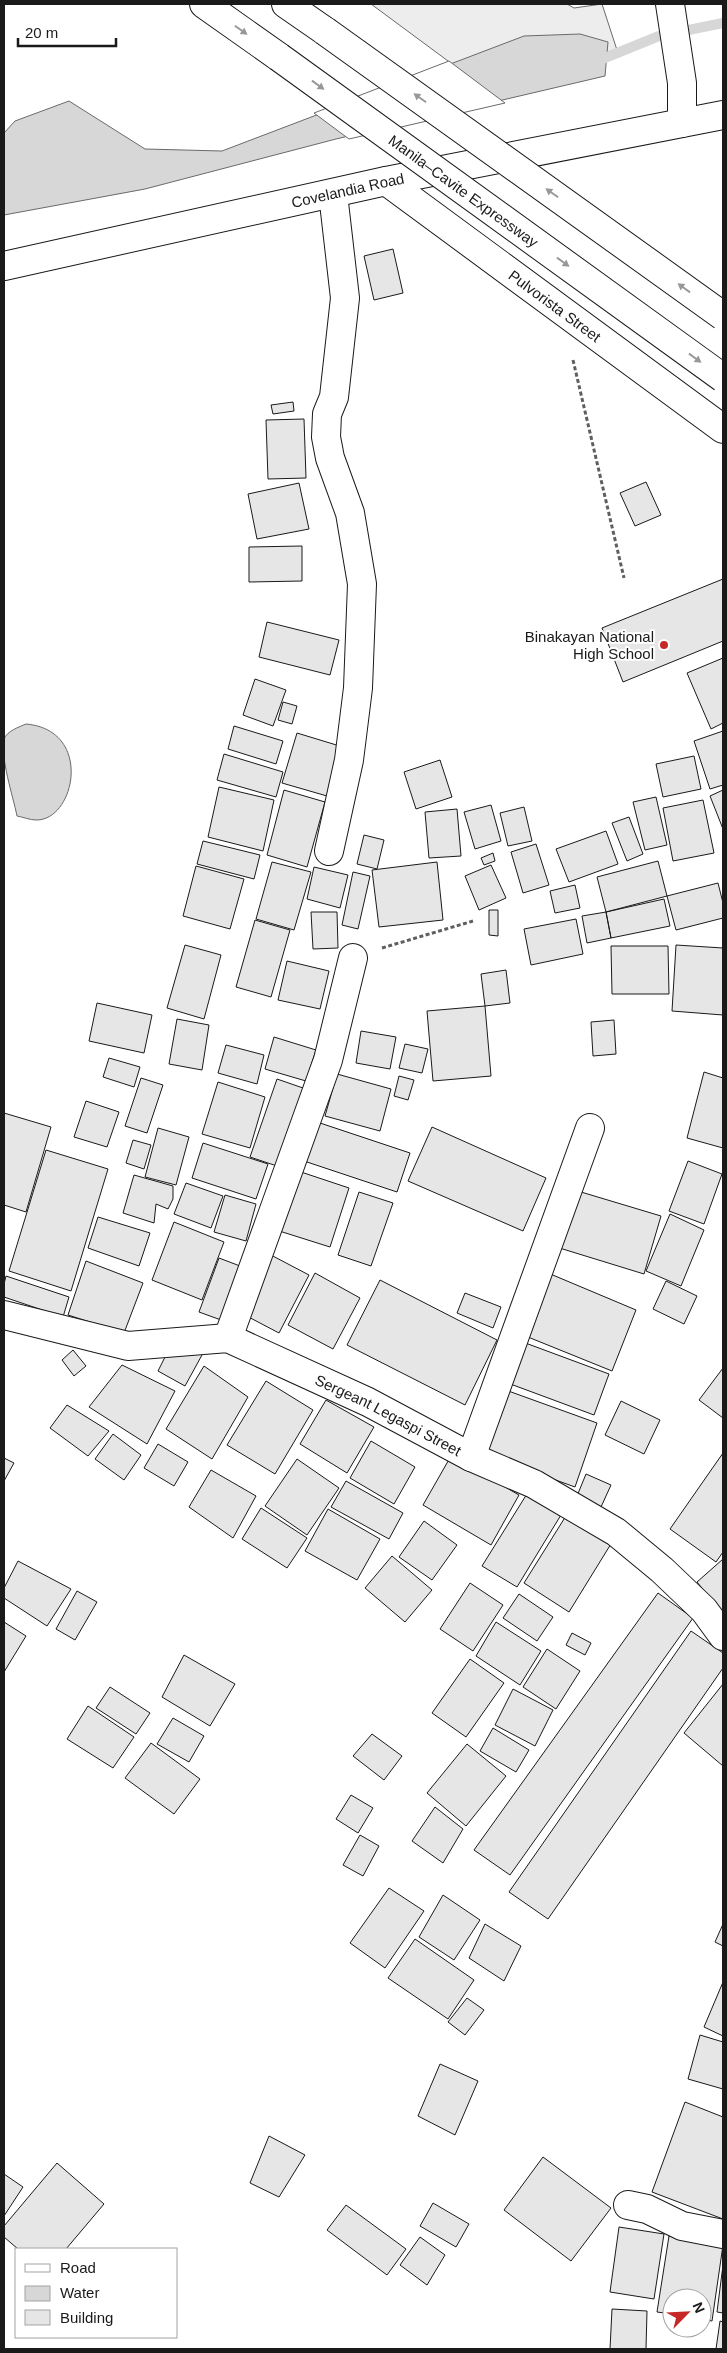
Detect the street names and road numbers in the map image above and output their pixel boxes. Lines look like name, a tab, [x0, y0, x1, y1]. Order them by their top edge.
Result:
street label: Manila–Cavite Expressway	[386, 131, 542, 251]
street label: Covelandia Road	[290, 169, 406, 210]
street label: Pulvorista Street	[506, 266, 605, 345]
street label: Sergeant Legaspi Street	[313, 1371, 465, 1459]

